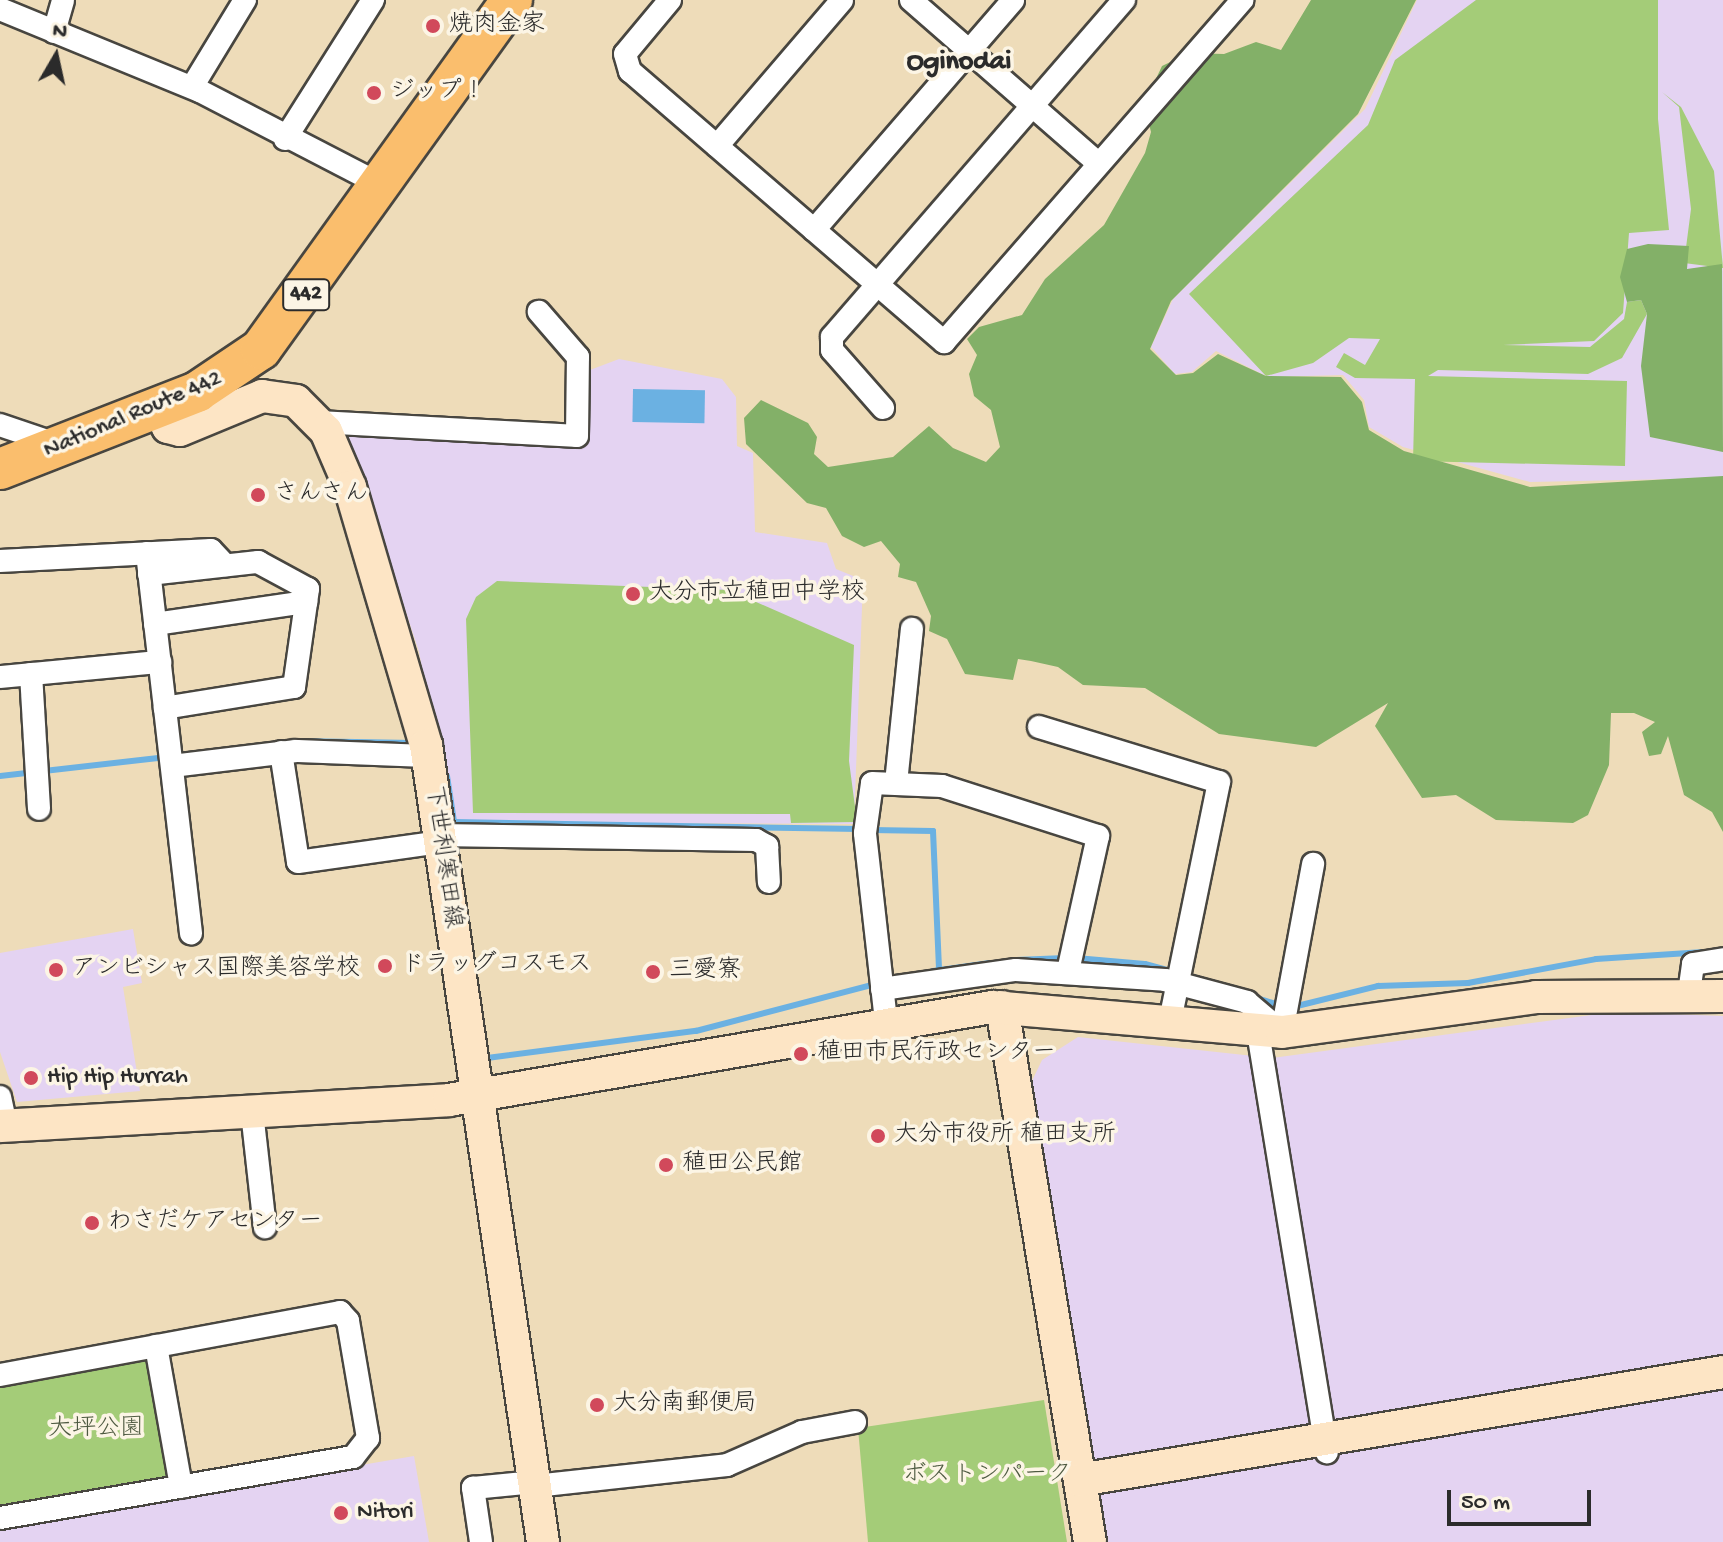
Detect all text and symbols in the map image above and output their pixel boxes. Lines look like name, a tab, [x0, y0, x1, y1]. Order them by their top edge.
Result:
place label: 焼肉金家	[449, 12, 545, 40]
north arrow	[16, 16, 96, 96]
marker: 焼肉金家	[424, 17, 442, 35]
text: N	[51, 18, 69, 46]
district label: Oginodai	[907, 46, 1011, 80]
place label: ジップ！	[390, 79, 486, 107]
marker: ジップ！	[365, 84, 383, 102]
road number: 442	[282, 277, 330, 313]
street label: National Route 442	[40, 364, 226, 466]
place label: さんさん	[274, 481, 370, 509]
marker: さんさん	[249, 486, 267, 504]
place label: 大分市立稙田中学校	[649, 580, 865, 608]
marker: 大分市立稙田中学校	[624, 585, 642, 603]
street label: 下世利寒田線	[418, 784, 466, 930]
place label: ドラッグコスモス	[401, 952, 593, 980]
place label: アンビシャス国際美容学校	[72, 956, 360, 984]
marker: ドラッグコスモス	[376, 957, 394, 975]
place label: 三愛寮	[669, 958, 741, 986]
marker: アンビシャス国際美容学校	[47, 961, 65, 979]
marker: 三愛寮	[644, 963, 662, 981]
place label: 稙田市民行政センター	[817, 1040, 1057, 1068]
marker: 稙田市民行政センター	[792, 1045, 810, 1063]
place label: Hip Hip Hurrah	[47, 1064, 188, 1092]
marker: Hip Hip Hurrah	[22, 1069, 40, 1087]
place label: 大分市役所 稙田支所	[894, 1122, 1116, 1150]
marker: 大分市役所 稙田支所	[869, 1127, 887, 1145]
place label: 稙田公民館	[682, 1151, 802, 1179]
marker: 稙田公民館	[657, 1156, 675, 1174]
place label: わさだケアセンター	[108, 1209, 324, 1237]
marker: わさだケアセンター	[83, 1214, 101, 1232]
place label: 大分南郵便局	[613, 1391, 757, 1419]
marker: 大分南郵便局	[588, 1396, 606, 1414]
park label: 大坪公園	[48, 1416, 144, 1444]
park label: ボストンパーク	[903, 1462, 1071, 1490]
scale bar	[1451, 1474, 1595, 1524]
text: 50 m	[1461, 1489, 1510, 1518]
place label: Nitori	[357, 1499, 414, 1527]
marker: Nitori	[332, 1504, 350, 1522]

